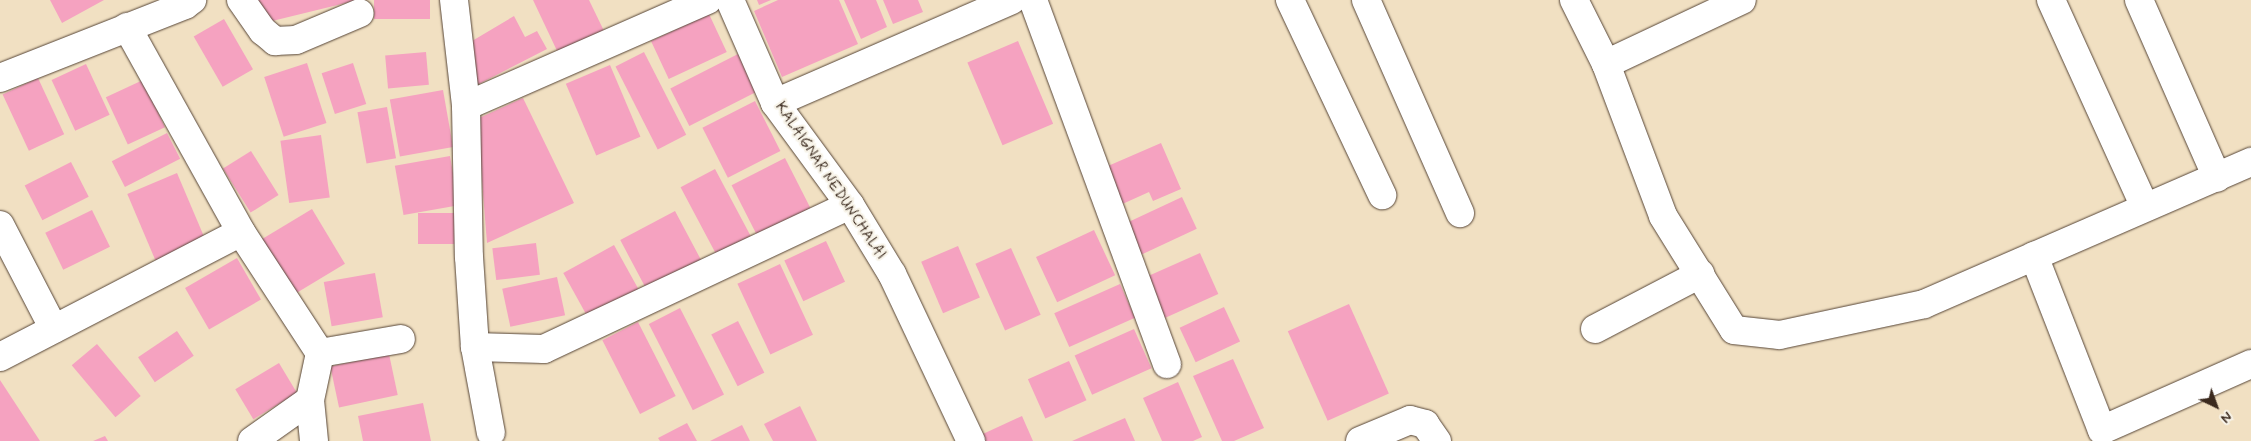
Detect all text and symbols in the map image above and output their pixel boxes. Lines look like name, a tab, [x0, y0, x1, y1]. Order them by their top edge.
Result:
street label: KALAIGNAR NEDUNCHALAI	[770, 98, 890, 264]
north arrow	[2191, 381, 2241, 431]
text: N	[2217, 407, 2236, 427]

